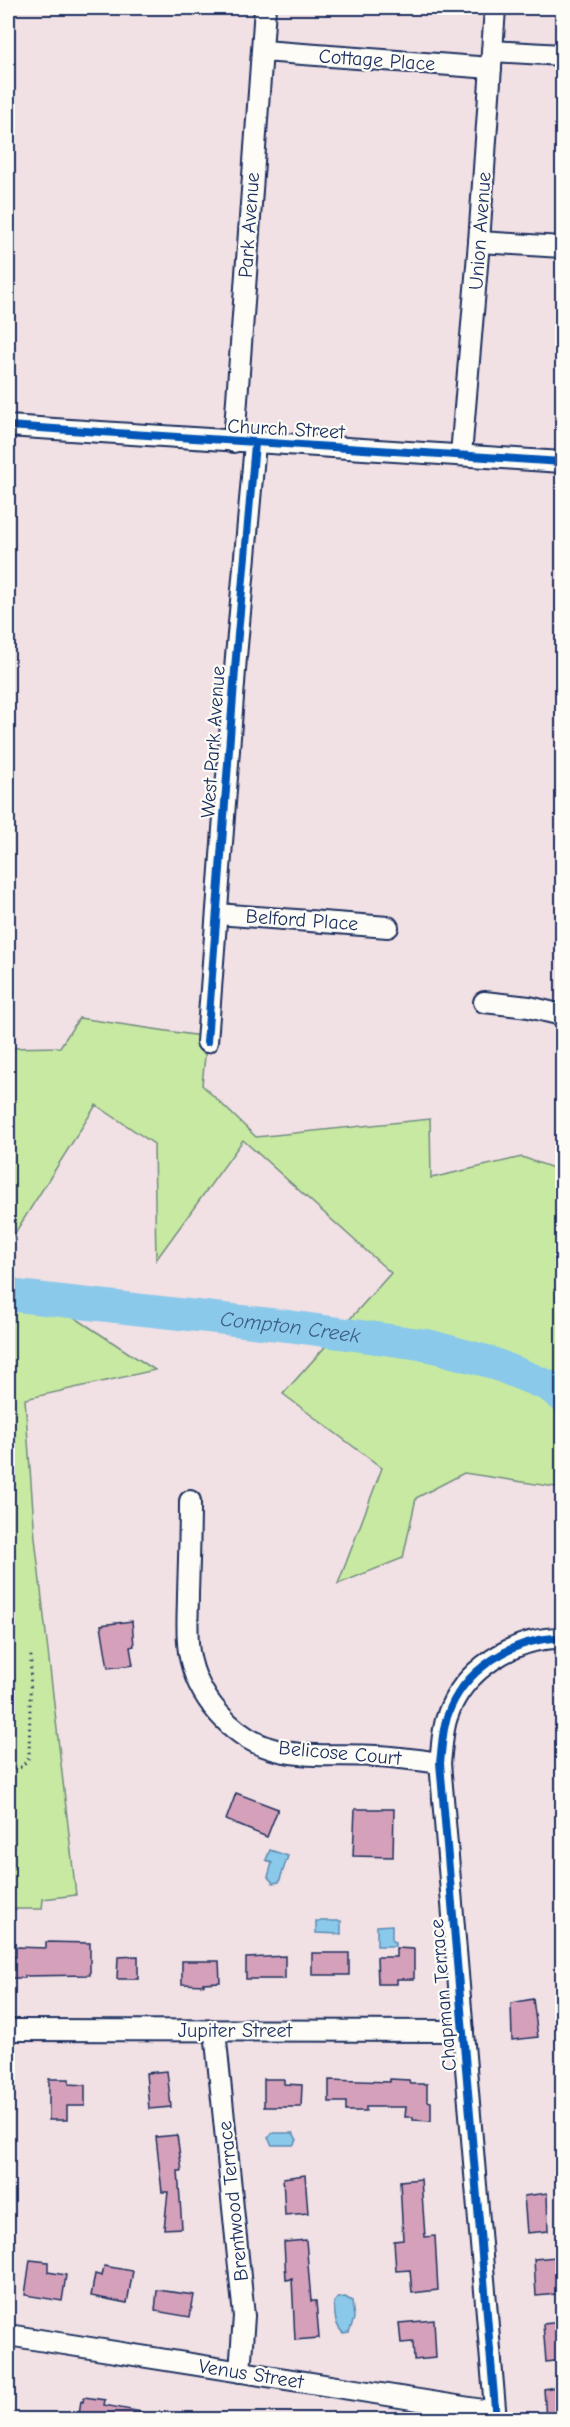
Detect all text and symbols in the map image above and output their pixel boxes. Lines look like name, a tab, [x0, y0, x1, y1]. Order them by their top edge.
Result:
street label: Cottage Place	[318, 44, 436, 76]
street label: Park Avenue	[234, 171, 264, 279]
street label: Union Avenue	[464, 171, 496, 291]
street label: Church Street	[227, 414, 347, 444]
street label: West Park Avenue	[196, 665, 230, 819]
street label: Belford Place	[245, 905, 359, 935]
water label: Compton Creek	[219, 1307, 362, 1348]
street label: Belicose Court	[278, 1736, 404, 1770]
street label: Chapman Terrace	[425, 1918, 461, 2072]
street label: Jupiter Street	[178, 2019, 293, 2042]
street label: Brentwood Terrace	[213, 2120, 253, 2282]
street label: Venus Street	[197, 2354, 306, 2394]

